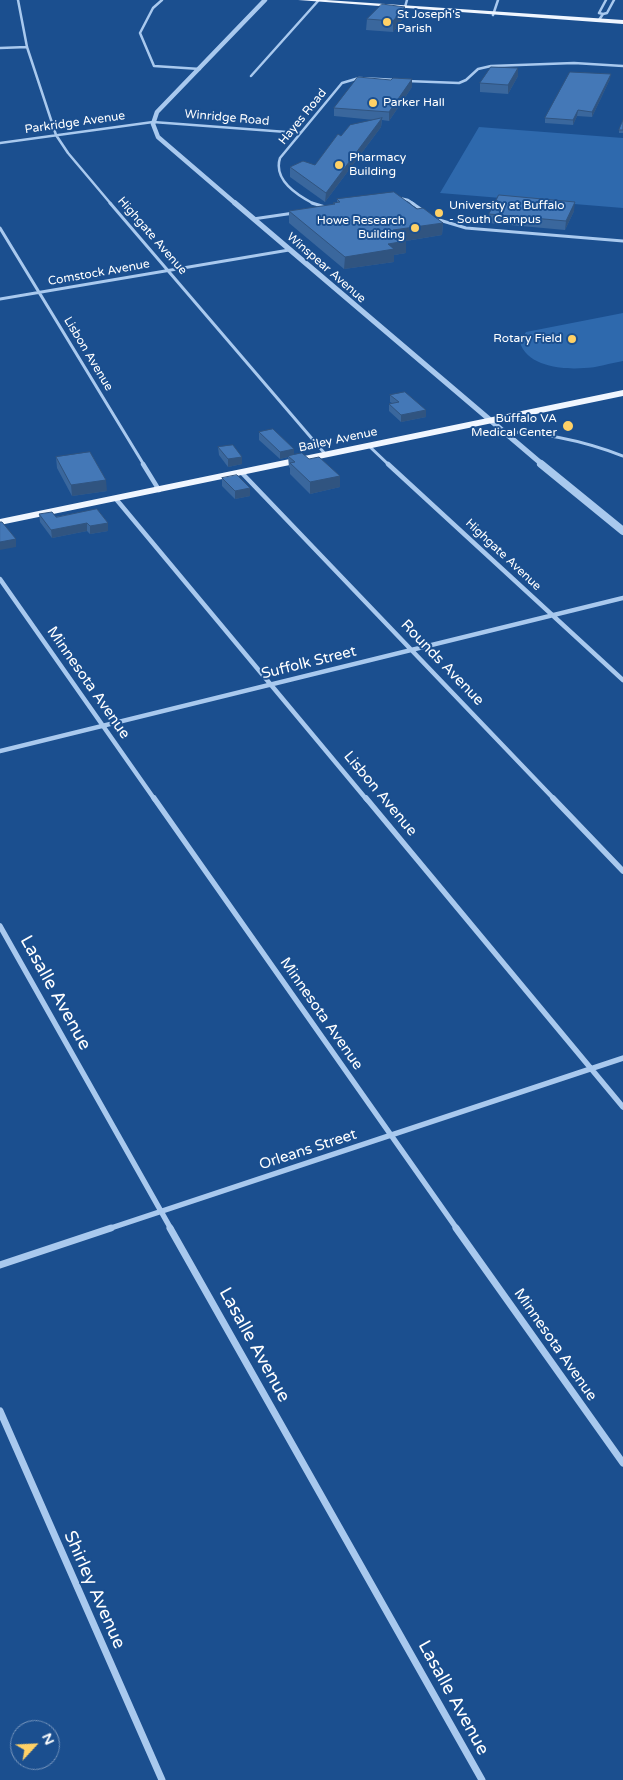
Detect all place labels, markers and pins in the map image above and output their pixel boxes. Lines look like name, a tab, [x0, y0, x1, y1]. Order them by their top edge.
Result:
place label: St Joseph's Parish	[397, 8, 461, 36]
marker: St Joseph's Parish	[381, 16, 393, 28]
place label: Parker Hall	[383, 96, 445, 110]
marker: Parker Hall	[367, 97, 379, 109]
place label: Pharmacy Building	[349, 151, 406, 179]
marker: Pharmacy Building	[333, 159, 345, 171]
place label: University at Buffalo - South Campus	[449, 199, 565, 227]
marker: University at Buffalo - South Campus	[433, 207, 445, 219]
place label: Howe Research Building	[317, 214, 405, 242]
marker: Howe Research Building	[409, 222, 421, 234]
place label: Rotary Field	[493, 332, 562, 346]
marker: Rotary Field	[566, 333, 578, 345]
place label: Buffalo VA Medical Center	[471, 412, 557, 440]
marker: Buffalo VA Medical Center	[561, 419, 575, 433]

